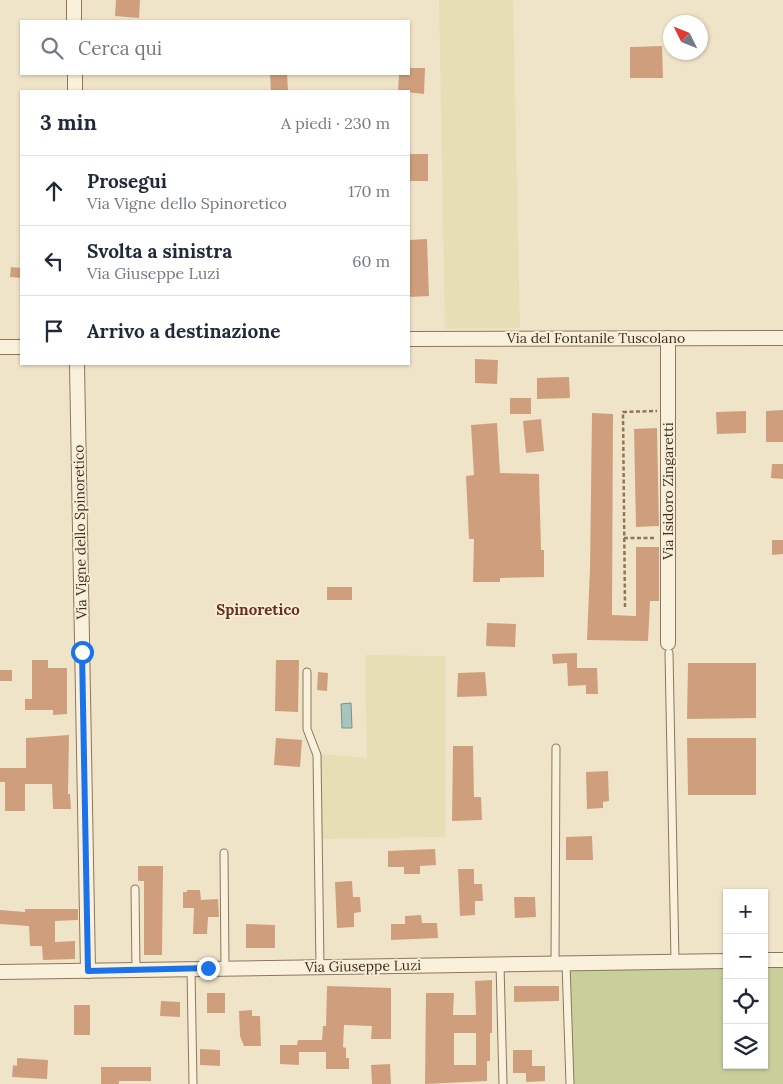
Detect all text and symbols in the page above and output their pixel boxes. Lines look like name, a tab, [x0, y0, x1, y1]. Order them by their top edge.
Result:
north arrow	[663, 15, 708, 60]
search box	[20, 20, 410, 75]
icon: search	[38, 34, 66, 62]
text: Cerca qui	[78, 36, 162, 60]
text: 3 min	[40, 109, 97, 136]
text: A piedi · 230 m	[281, 113, 390, 133]
text: Prosegui	[87, 169, 167, 193]
icon: ahead	[40, 177, 68, 205]
text: 170 m	[348, 181, 390, 201]
text: Via Vigne dello Spinoretico	[87, 193, 287, 213]
text: Svolta a sinistra	[87, 239, 232, 263]
icon: left	[40, 247, 68, 275]
text: 60 m	[352, 251, 390, 271]
text: Via Giuseppe Luzi	[87, 263, 220, 283]
icon: arrive	[40, 317, 68, 345]
text: Arrivo a destinazione	[87, 319, 281, 343]
street label: Via del Fontanile Tuscolano	[506, 329, 685, 347]
street label: Via Isidoro Zingaretti	[659, 422, 677, 561]
street label: Via Vigne dello Spinoretico	[69, 444, 91, 621]
district label: Spinoretico	[216, 600, 300, 619]
route start	[71, 641, 94, 664]
map controls	[723, 889, 768, 1069]
button: +	[723, 889, 768, 934]
button: −	[723, 934, 768, 979]
street label: Via Giuseppe Luzi	[304, 956, 421, 976]
route end	[197, 957, 220, 980]
button: locate	[723, 979, 768, 1024]
button: layers	[723, 1024, 768, 1069]

